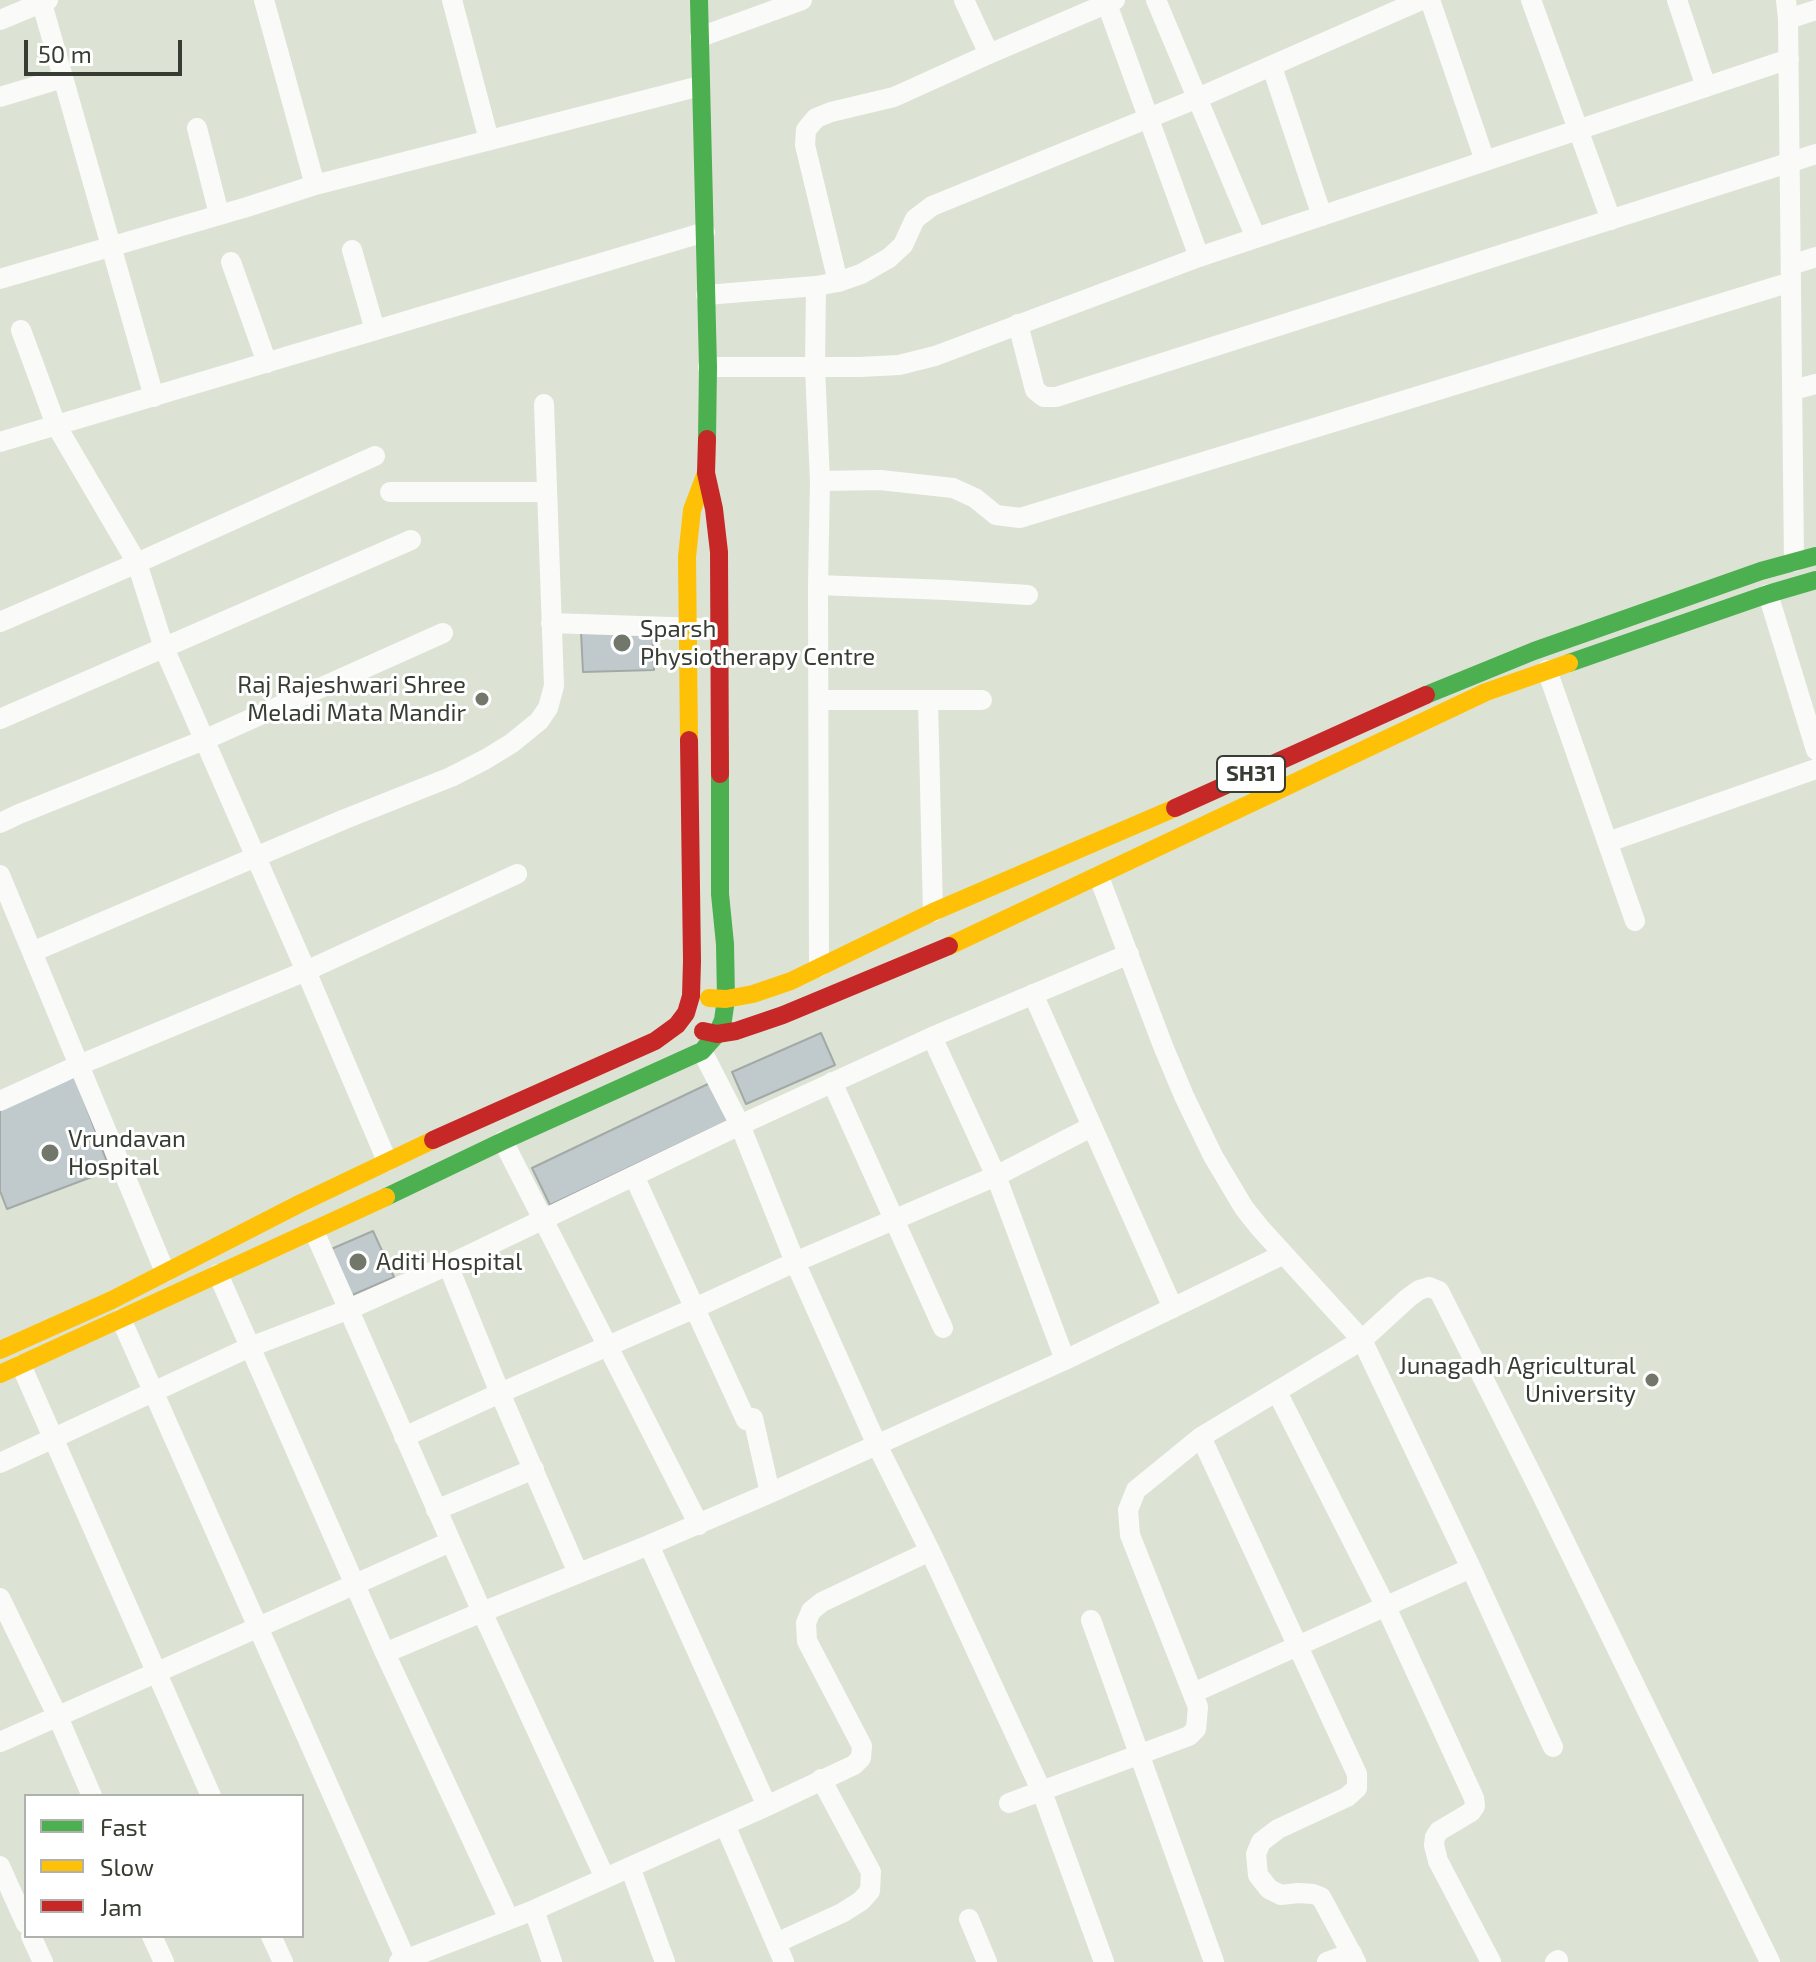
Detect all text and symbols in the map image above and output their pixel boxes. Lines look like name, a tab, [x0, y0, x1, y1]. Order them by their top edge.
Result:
scale bar	[28, 24, 186, 74]
text: 50 m	[38, 39, 92, 68]
place label: Sparsh Physiotherapy Centre	[640, 615, 875, 671]
marker: Sparsh Physiotherapy Centre	[611, 632, 633, 654]
place label: Raj Rajeshwari Shree Meladi Mata Mandir	[237, 671, 466, 727]
marker: Raj Rajeshwari Shree Meladi Mata Mandir	[473, 690, 491, 708]
road number: SH31	[1217, 756, 1285, 792]
place label: Vrundavan Hospital	[68, 1125, 186, 1181]
marker: Vrundavan Hospital	[39, 1142, 61, 1164]
place label: Aditi Hospital	[376, 1248, 522, 1276]
marker: Aditi Hospital	[347, 1251, 369, 1273]
place label: Junagadh Agricultural University	[1399, 1352, 1636, 1408]
marker: Junagadh Agricultural University	[1643, 1371, 1661, 1389]
legend	[24, 1794, 304, 1938]
text: Fast	[100, 1812, 147, 1841]
text: Slow	[100, 1852, 154, 1881]
text: Jam	[100, 1892, 142, 1921]

